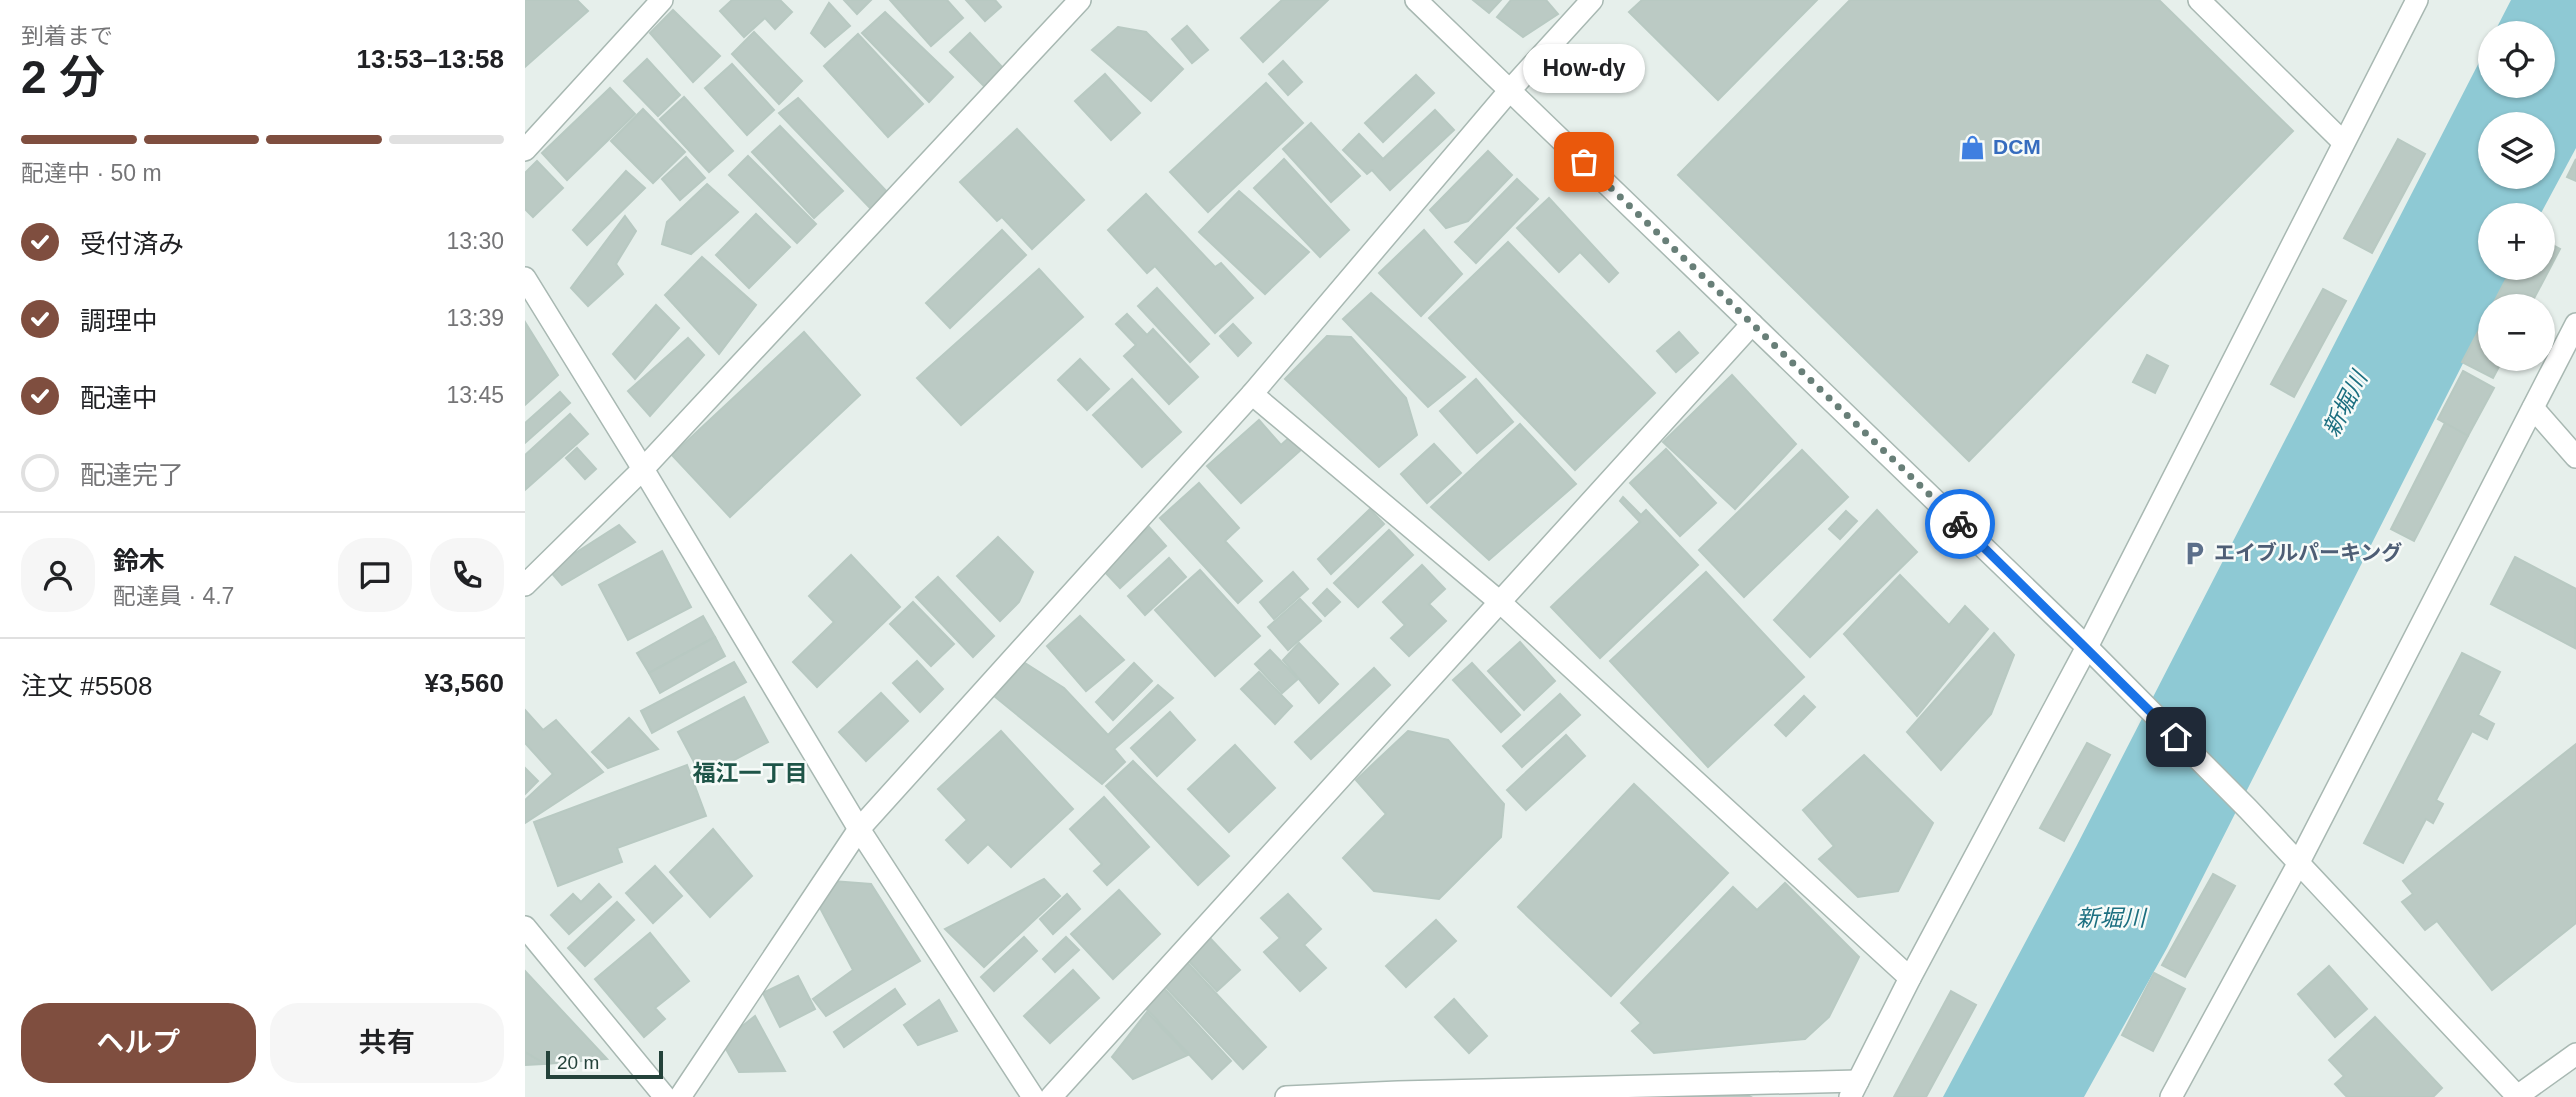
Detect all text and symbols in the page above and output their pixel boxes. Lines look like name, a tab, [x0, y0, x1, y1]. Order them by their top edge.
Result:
map controls	[2478, 21, 2555, 371]
button: locate	[2478, 21, 2555, 98]
text: 到着まで	[21, 23, 113, 49]
callout: How-dy	[1523, 43, 1645, 92]
text: 13:53–13:58	[357, 44, 504, 74]
text: 2 分	[21, 51, 105, 103]
text: How-dy	[1542, 55, 1626, 81]
button: layers	[2478, 112, 2555, 189]
pin	[1554, 132, 1614, 192]
shop icon: DCM	[1959, 133, 1987, 161]
place label: DCM	[1993, 135, 2041, 158]
icon: bag	[1565, 143, 1603, 181]
text: 配達中 · 50 m	[21, 160, 162, 186]
button: +	[2478, 203, 2555, 280]
icon: check	[21, 223, 59, 261]
text: 13:30	[446, 228, 504, 254]
text: 受付済み	[80, 229, 184, 259]
button: −	[2478, 294, 2555, 371]
icon: check	[21, 300, 59, 338]
text: 13:39	[446, 305, 504, 331]
text: 調理中	[80, 306, 158, 336]
water label: 新堀川	[2318, 365, 2374, 441]
icon: check	[21, 377, 59, 415]
text: 13:45	[446, 382, 504, 408]
text: 配達中	[80, 383, 158, 413]
text: 配達完了	[80, 460, 184, 490]
courier	[1925, 489, 1995, 559]
icon: bike	[1941, 505, 1979, 543]
button: person	[21, 538, 95, 612]
button: chat	[338, 538, 412, 612]
button: phone	[430, 538, 504, 612]
parking icon: エイブルパーキング	[2180, 539, 2208, 567]
place label: エイブルパーキング	[2214, 541, 2402, 564]
text: 鈴木	[113, 546, 165, 576]
text: 配達員 · 4.7	[113, 583, 234, 609]
text: ¥3,560	[424, 668, 504, 698]
text: 注文 #5508	[21, 671, 153, 701]
pin	[2146, 707, 2206, 767]
icon: home	[2157, 718, 2195, 756]
district label: 福江一丁目	[693, 760, 808, 786]
water label: 新堀川	[2077, 905, 2149, 931]
button: ヘルプ	[21, 1003, 256, 1083]
button: 共有	[270, 1003, 504, 1083]
scale bar	[546, 1048, 663, 1080]
text: 20 m	[557, 1052, 599, 1073]

